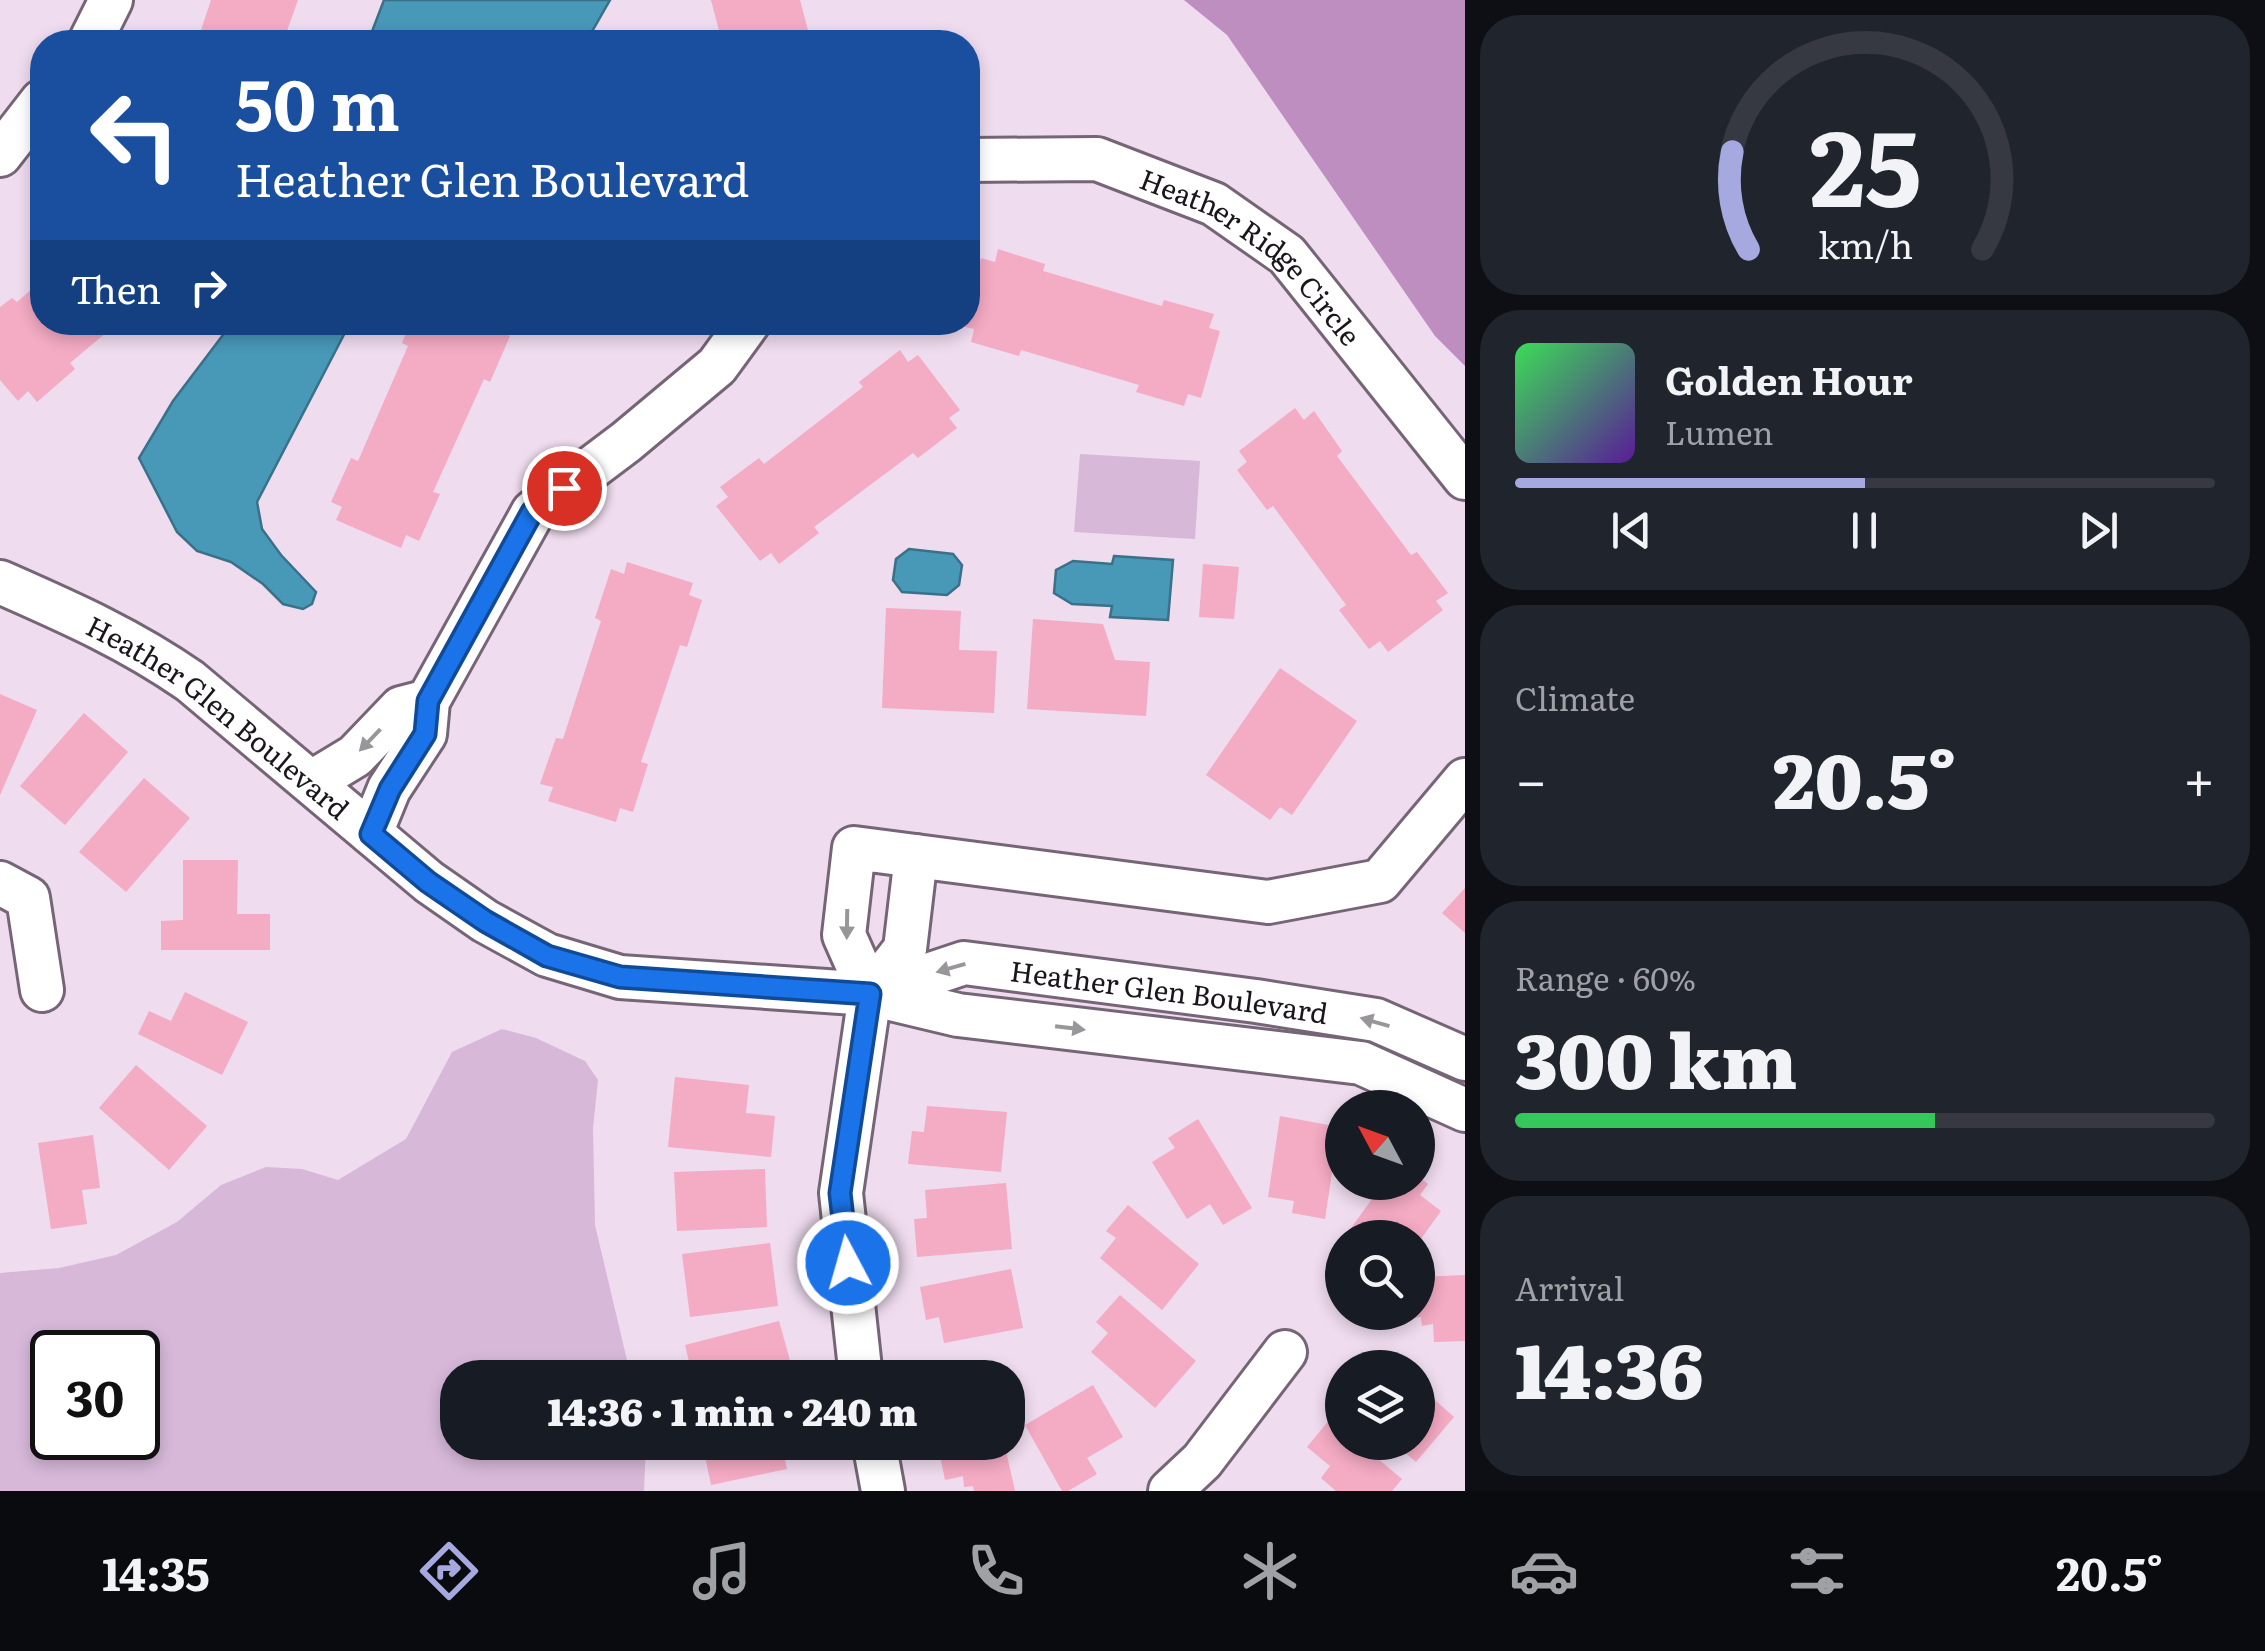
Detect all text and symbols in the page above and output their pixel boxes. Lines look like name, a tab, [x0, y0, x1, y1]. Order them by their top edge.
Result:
text: 50 m	[235, 49, 400, 153]
icon: left	[70, 70, 200, 200]
text: 25	[1809, 85, 1921, 239]
text: Heather Glen Boulevard	[235, 144, 749, 211]
street label: Heather Ridge Circle	[1134, 157, 1372, 354]
text: km/h	[1817, 217, 1913, 270]
text: Then	[70, 259, 161, 316]
icon: right	[181, 260, 236, 315]
text: Golden Hour	[1665, 350, 1913, 407]
text: Lumen	[1665, 407, 1773, 455]
pin	[522, 446, 607, 531]
icon: arrive	[537, 461, 592, 516]
icon: previous	[1604, 503, 1659, 558]
icon: pause	[1837, 503, 1892, 558]
icon: next	[2071, 503, 2126, 558]
street label: Heather Glen Boulevard	[80, 604, 359, 828]
text: Climate	[1515, 673, 1635, 721]
text: 20.5°	[1773, 721, 1957, 832]
one-way arrow	[359, 728, 382, 752]
text: −	[1515, 736, 1547, 818]
text: +	[2183, 736, 2215, 818]
one-way arrow	[839, 908, 855, 940]
street label: Heather Glen Boulevard	[1008, 948, 1331, 1033]
text: Range · 60%	[1515, 953, 1696, 1001]
one-way arrow	[935, 961, 965, 976]
text: 300 km	[1515, 1001, 1797, 1112]
one-way arrow	[1360, 1014, 1390, 1029]
one-way arrow	[1054, 1020, 1086, 1036]
north arrow	[1325, 1090, 1435, 1200]
map controls	[1325, 1090, 1435, 1460]
position arrow	[796, 1211, 900, 1315]
button: search	[1325, 1220, 1435, 1330]
text: Arrival	[1515, 1263, 1624, 1311]
text: 14:36	[1515, 1311, 1704, 1422]
speed limit sign: 30	[30, 1330, 160, 1460]
button: layers	[1325, 1350, 1435, 1460]
text: 14:36 · 1 min · 240 m	[548, 1381, 917, 1438]
icon: directions	[414, 1536, 484, 1606]
icon: music	[687, 1536, 757, 1606]
icon: phone	[961, 1536, 1031, 1606]
icon: climate	[1235, 1536, 1305, 1606]
icon: car	[1509, 1536, 1579, 1606]
icon: filters	[1782, 1536, 1852, 1606]
text: 14:35	[102, 1538, 210, 1605]
text: 20.5°	[2056, 1538, 2163, 1605]

